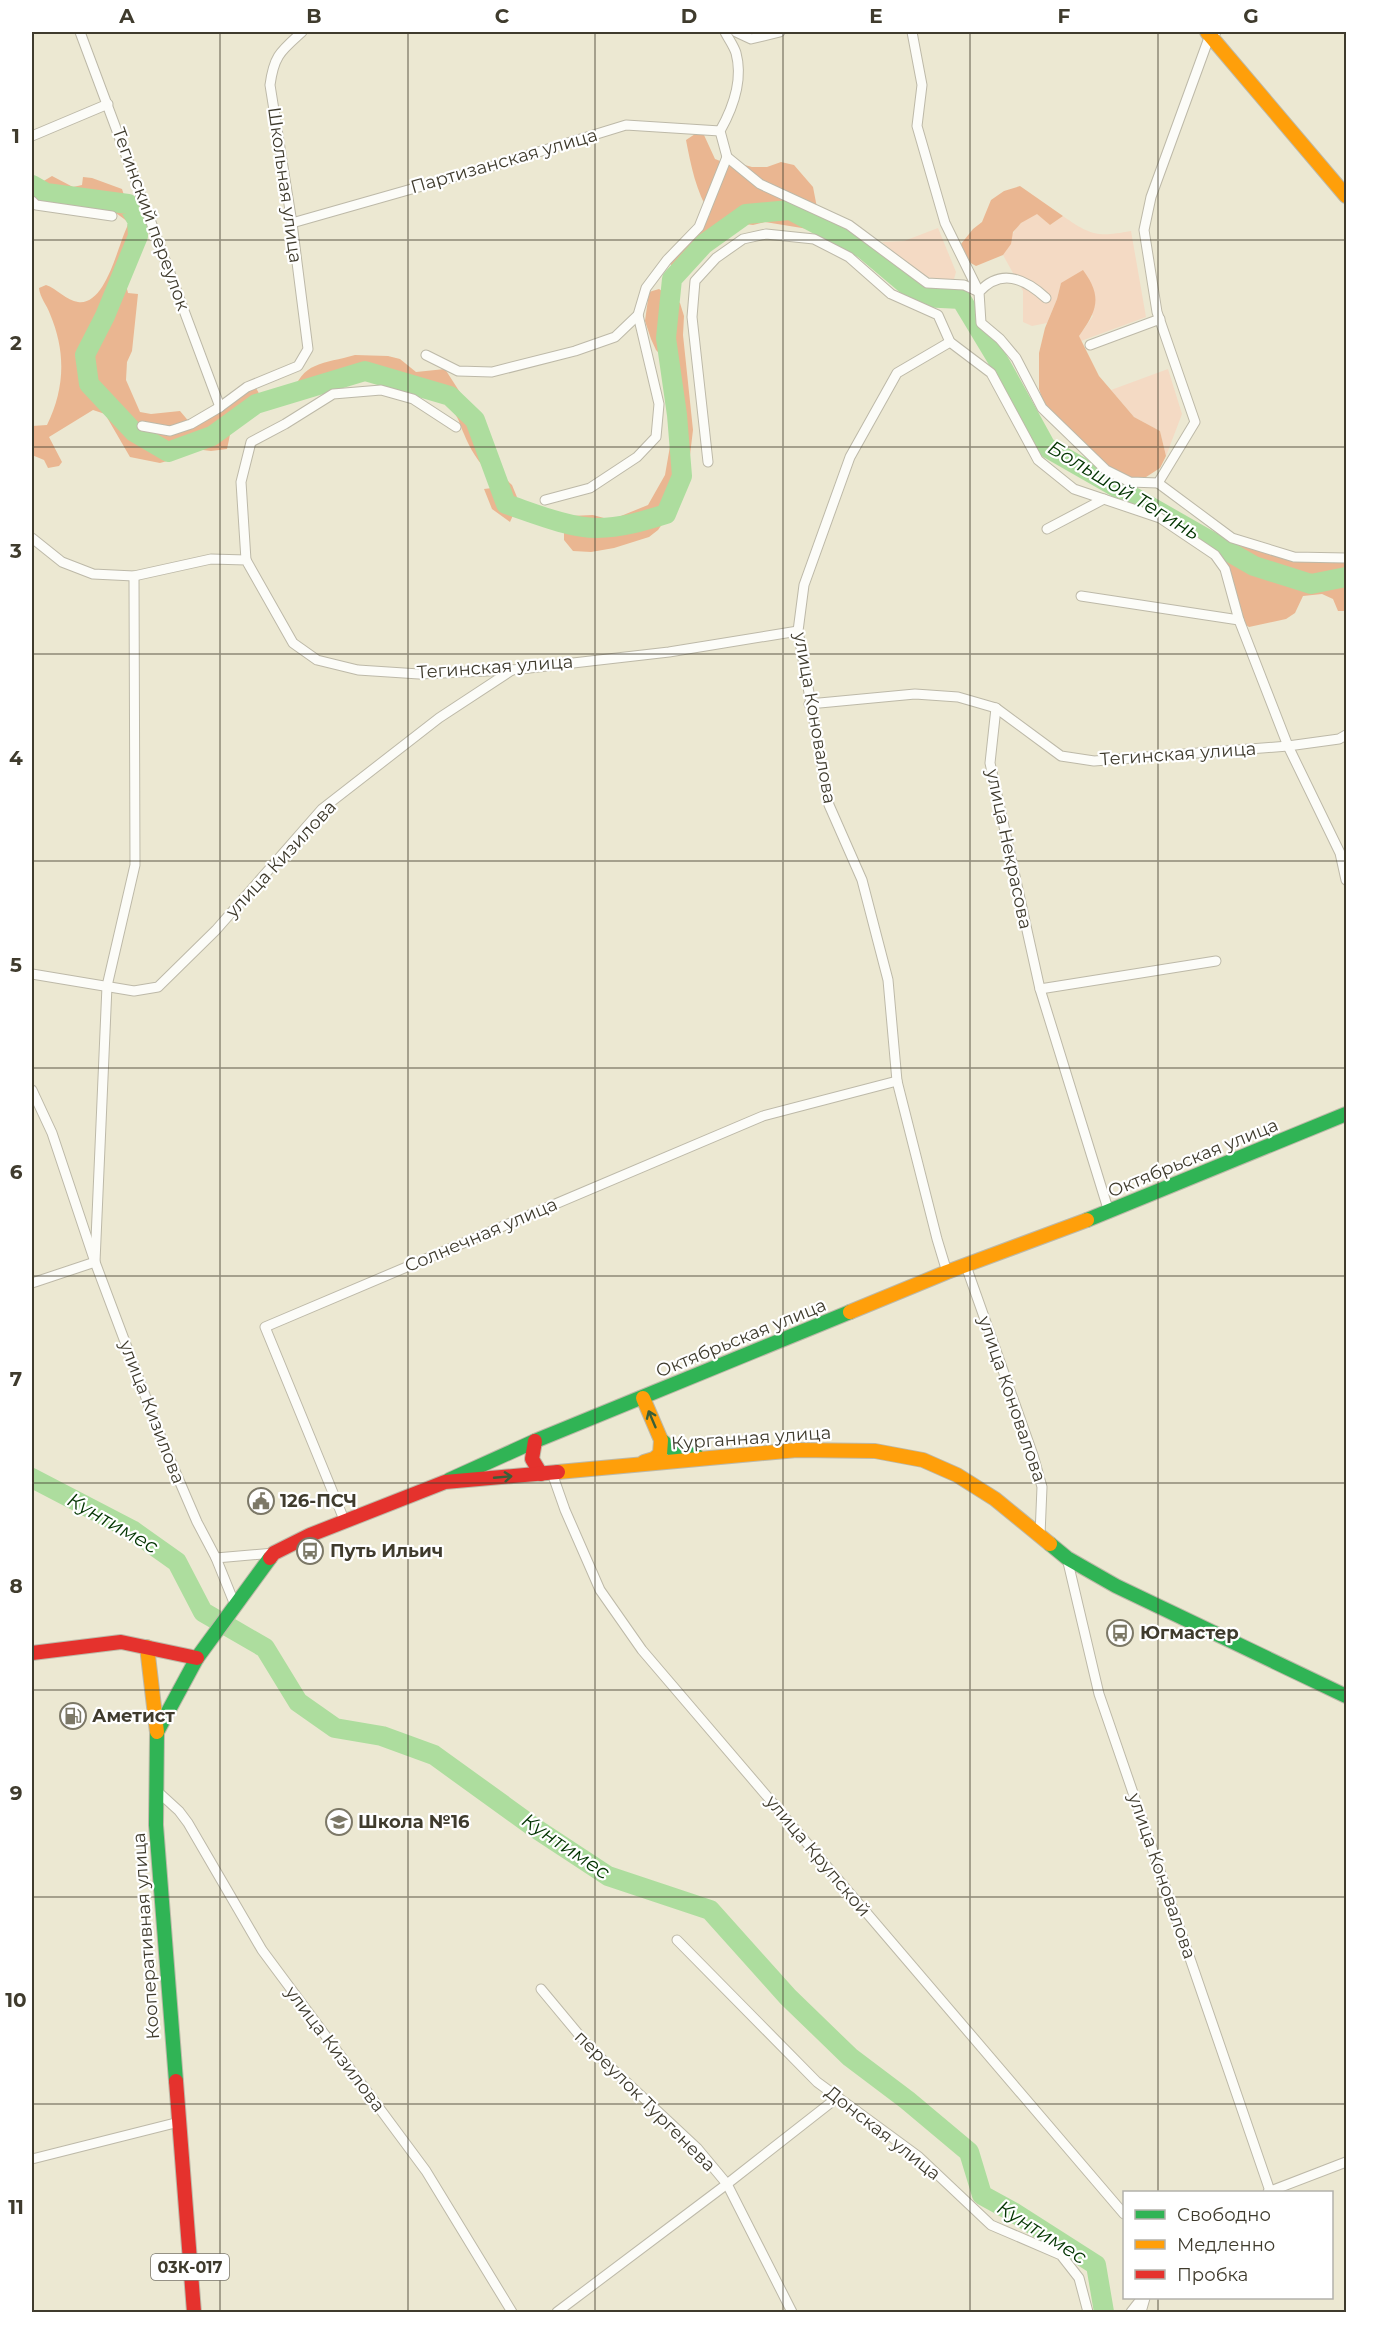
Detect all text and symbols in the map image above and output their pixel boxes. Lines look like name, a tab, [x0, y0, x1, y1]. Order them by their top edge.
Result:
text: A	[118, 4, 135, 28]
text: B	[306, 4, 322, 28]
text: C	[495, 4, 510, 28]
text: D	[681, 4, 697, 28]
text: E	[869, 4, 883, 28]
text: F	[1058, 4, 1071, 28]
text: G	[1243, 4, 1259, 28]
street label: Школьная улица	[263, 106, 307, 264]
text: 1	[12, 124, 20, 148]
street label: Тегинский переулок	[108, 124, 195, 314]
street label: Партизанская улица	[408, 124, 600, 198]
text: 2	[10, 331, 22, 355]
water label: Большой Тегинь	[1044, 435, 1204, 545]
text: 3	[9, 539, 22, 563]
street label: улица Коновалова	[789, 630, 841, 805]
street label: Тегинская улица	[416, 651, 574, 683]
street label: Тегинская улица	[1099, 738, 1257, 770]
text: 4	[9, 746, 23, 770]
street label: улица Некрасова	[981, 766, 1037, 931]
street label: улица Кизилова	[220, 796, 341, 923]
text: 5	[10, 953, 22, 977]
street label: Октябрьская улица	[1105, 1114, 1281, 1202]
text: 6	[10, 1160, 23, 1184]
street label: Солнечная улица	[401, 1193, 561, 1277]
street label: Октябрьская улица	[653, 1294, 829, 1382]
street label: улица Коновалова	[973, 1312, 1051, 1485]
street label: улица Кизилова	[114, 1336, 190, 1487]
text: 7	[10, 1367, 22, 1391]
one-way arrow	[646, 1410, 657, 1428]
street label: Курганная улица	[670, 1421, 832, 1455]
one-way arrow	[492, 1471, 512, 1482]
public building icon: 126-ПСЧ	[246, 1486, 276, 1516]
water label: Кунтимес	[63, 1487, 163, 1559]
place label: 126-ПСЧ	[280, 1490, 357, 1512]
bus stop icon: Путь Ильич	[295, 1536, 325, 1566]
place label: Путь Ильич	[330, 1540, 443, 1562]
text: 8	[9, 1574, 23, 1598]
bus stop icon: Югмастер	[1105, 1618, 1135, 1648]
place label: Югмастер	[1140, 1622, 1239, 1644]
fuel station icon: Аметист	[58, 1701, 88, 1731]
place label: Аметист	[92, 1705, 175, 1727]
text: 9	[10, 1781, 22, 1805]
street label: улица Коновалова	[1123, 1789, 1201, 1962]
street label: улица Крупской	[760, 1790, 875, 1921]
school or university icon: Школа №16	[324, 1807, 354, 1837]
water label: Кунтимес	[517, 1808, 615, 1884]
place label: Школа №16	[358, 1811, 470, 1833]
street label: Кооперативная улица	[128, 1832, 164, 2040]
street label: улица Кизилова	[280, 1981, 390, 2116]
text: 10	[5, 1988, 27, 2012]
street label: переулок Тургенева	[570, 2026, 720, 2176]
street label: Донская улица	[821, 2081, 945, 2185]
legend	[1123, 2191, 1333, 2299]
text: 11	[8, 2195, 24, 2219]
water label: Кунтимес	[993, 2195, 1092, 2269]
text: Свободно	[1177, 2204, 1271, 2226]
text: Медленно	[1177, 2234, 1275, 2256]
road number: 03К-017	[151, 2254, 229, 2280]
text: Пробка	[1177, 2264, 1248, 2286]

